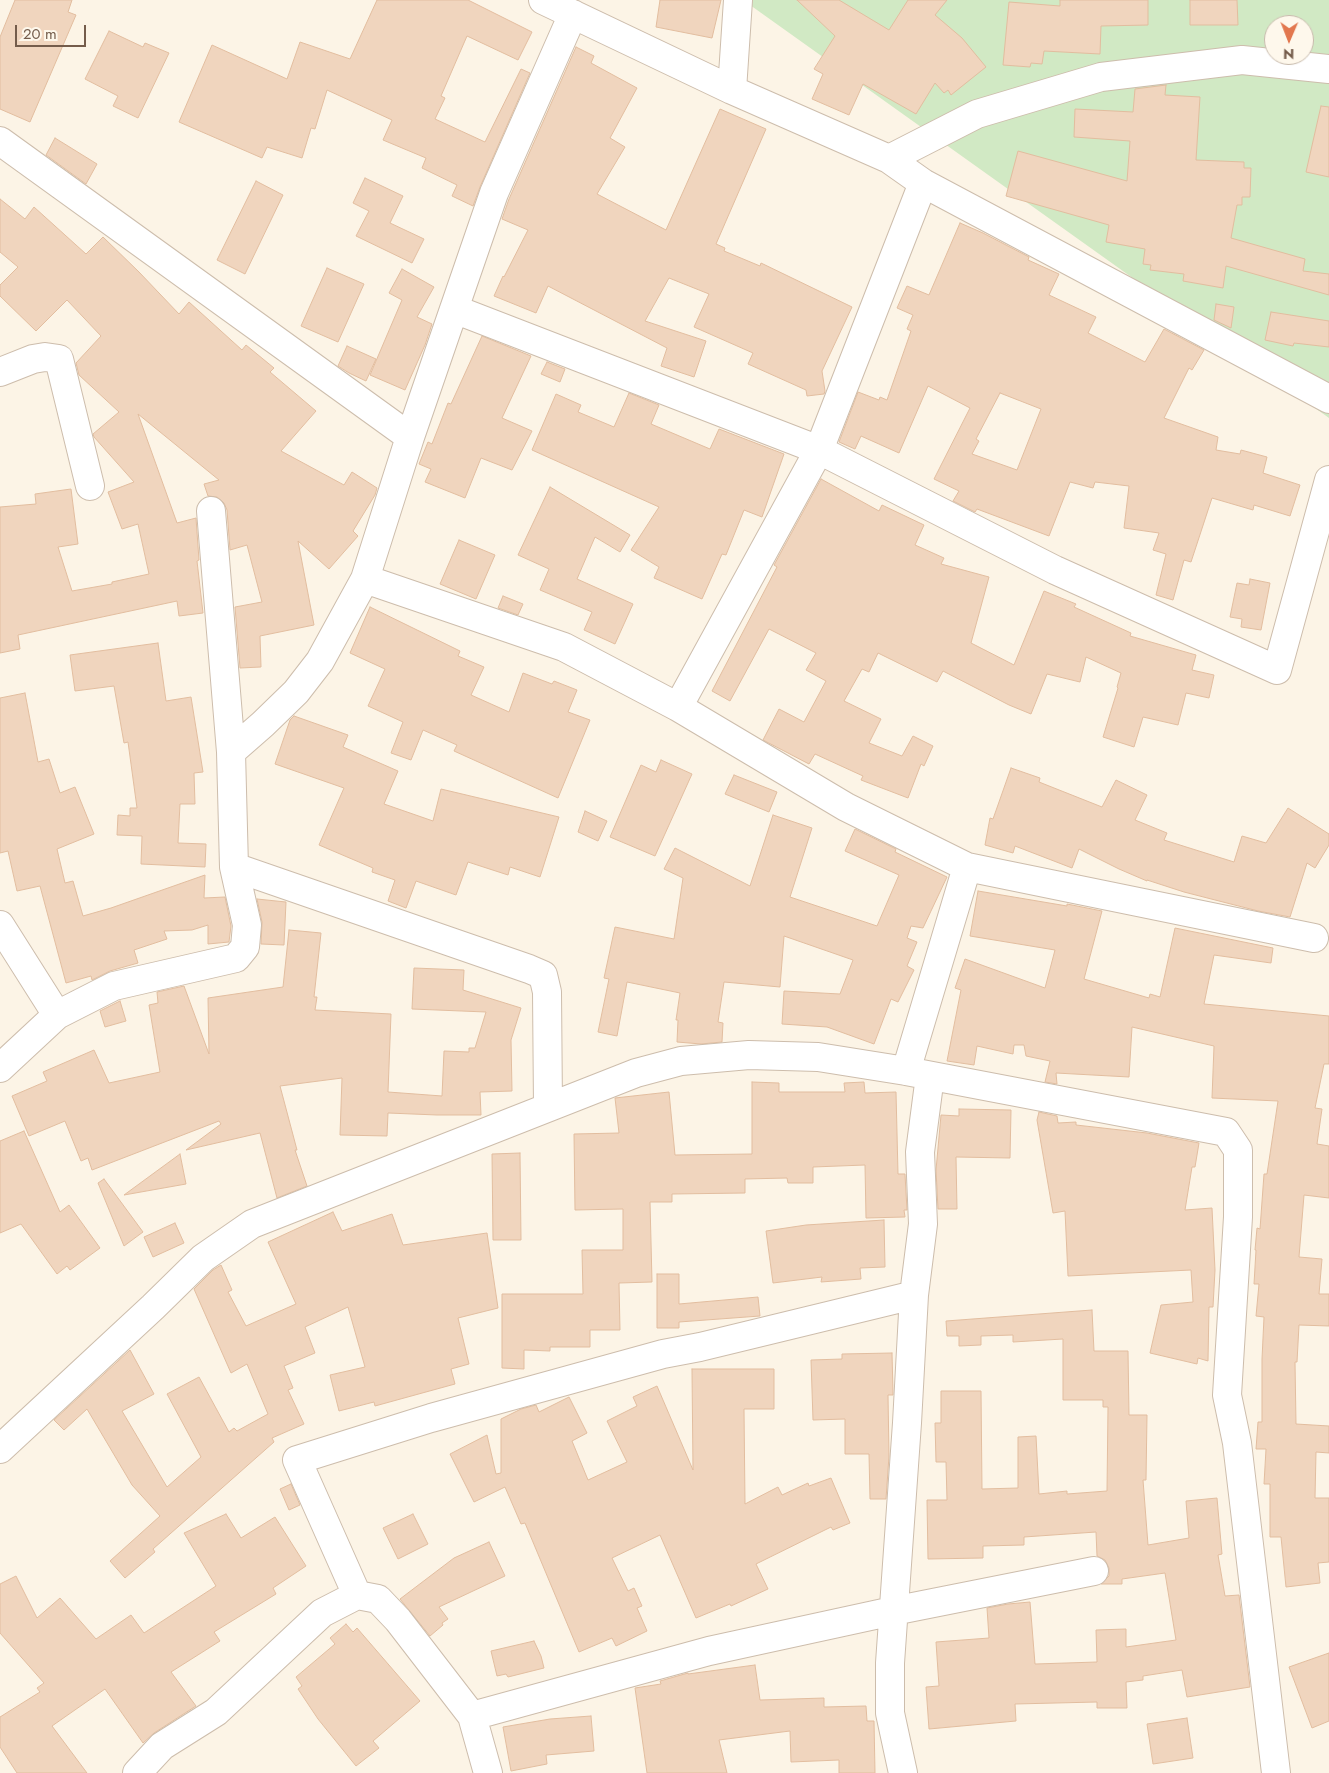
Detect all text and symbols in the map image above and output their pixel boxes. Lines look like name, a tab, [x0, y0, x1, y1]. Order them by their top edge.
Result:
scale bar	[18, 15, 89, 47]
north arrow	[1264, 15, 1314, 65]
text: 20 m	[23, 23, 57, 45]
text: N	[1283, 44, 1294, 64]

